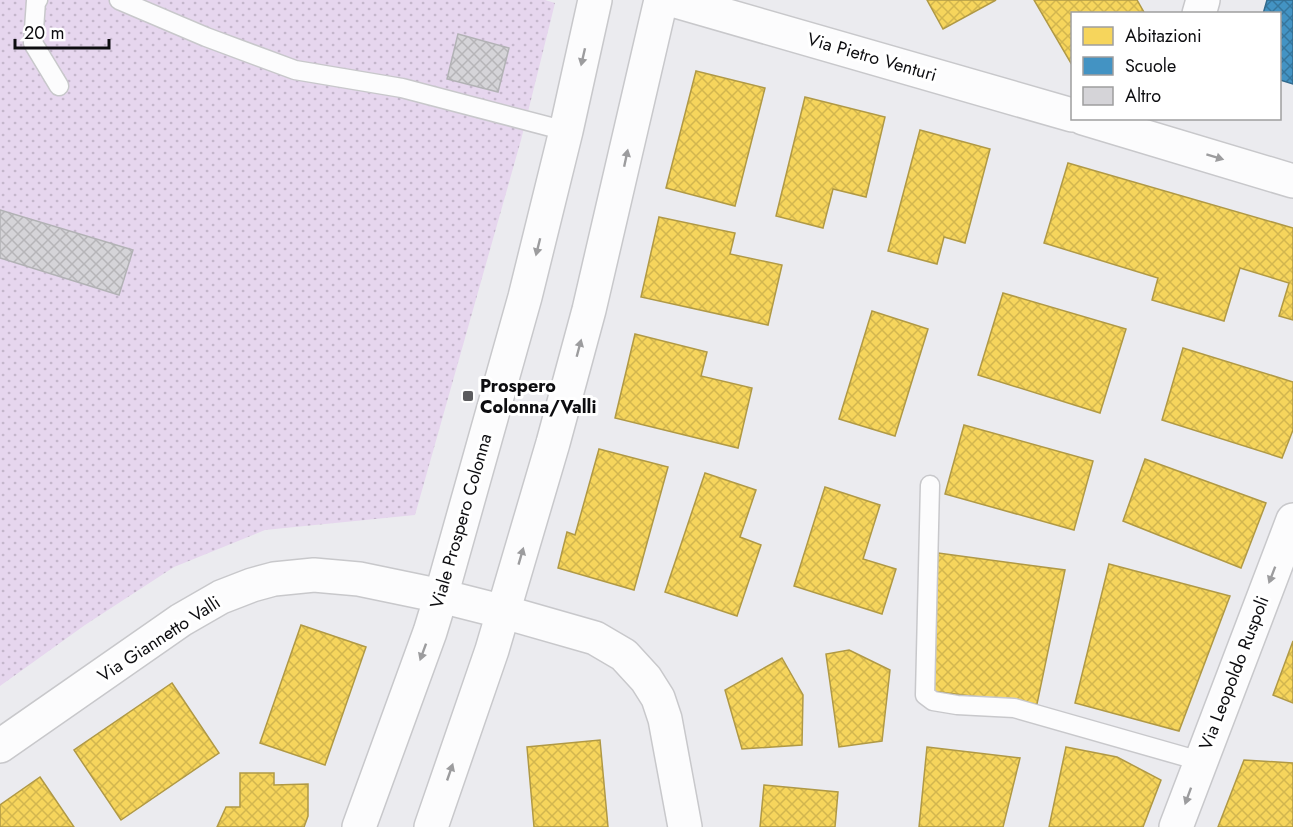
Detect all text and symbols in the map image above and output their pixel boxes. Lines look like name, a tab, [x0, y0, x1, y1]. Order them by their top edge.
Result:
scale bar	[15, 12, 110, 50]
legend	[1071, 12, 1281, 120]
text: 20 m	[24, 20, 64, 46]
text: Abitazioni	[1125, 23, 1202, 49]
street label: Via Pietro Venturi	[804, 26, 940, 88]
one-way arrow	[578, 48, 587, 67]
text: Scuole	[1125, 53, 1176, 79]
text: Altro	[1125, 83, 1161, 109]
one-way arrow	[622, 149, 631, 168]
one-way arrow	[1206, 153, 1224, 162]
one-way arrow	[532, 238, 542, 256]
one-way arrow	[575, 339, 584, 357]
place label: Prospero Colonna/Valli	[480, 373, 596, 420]
marker: Prospero Colonna/Valli	[461, 389, 475, 403]
street label: Viale Prospero Colonna	[424, 430, 498, 612]
one-way arrow	[516, 546, 526, 565]
one-way arrow	[1267, 566, 1276, 584]
street label: Via Giannetto Valli	[93, 590, 225, 688]
street label: Via Leopoldo Ruspoli	[1193, 592, 1275, 754]
one-way arrow	[418, 643, 428, 661]
one-way arrow	[445, 763, 455, 781]
one-way arrow	[1182, 787, 1192, 805]

